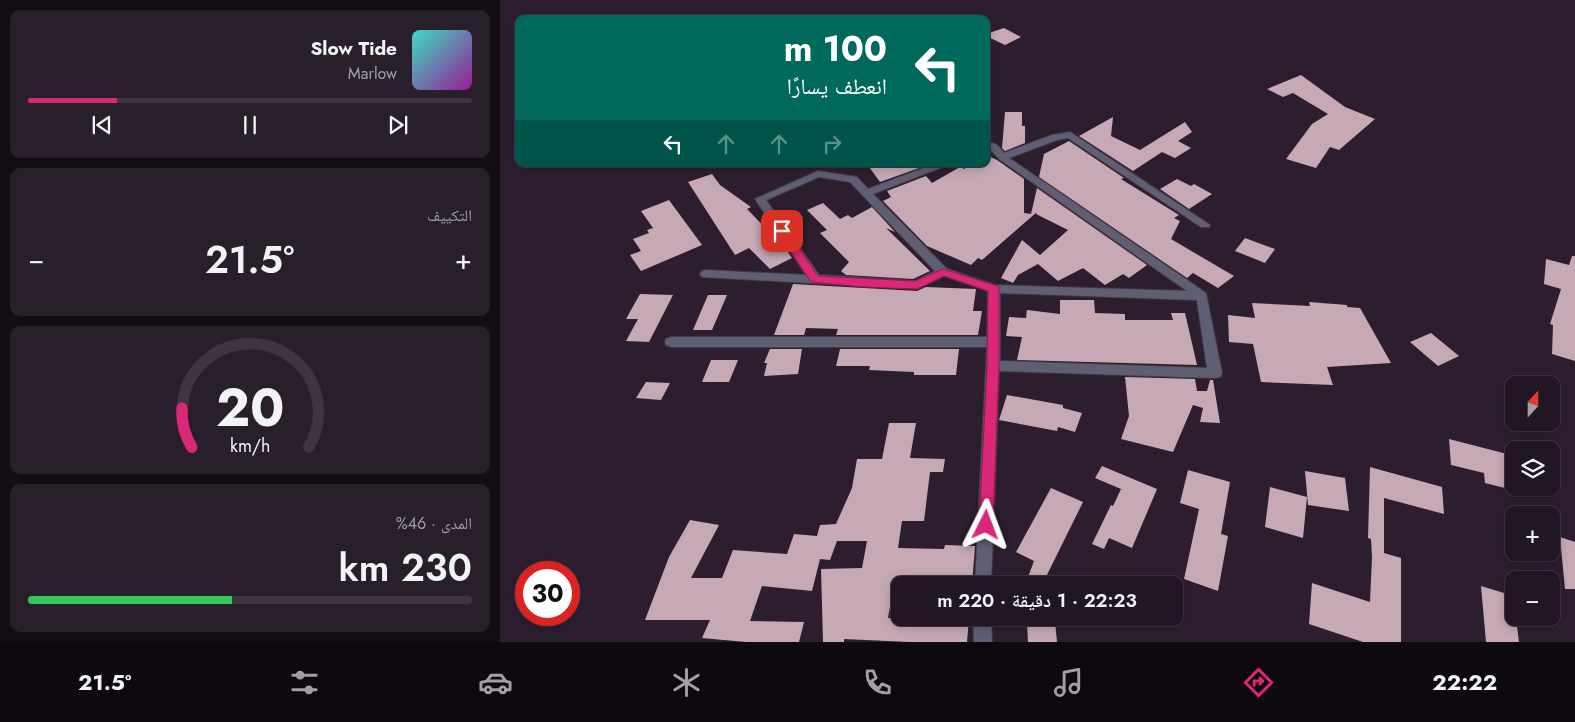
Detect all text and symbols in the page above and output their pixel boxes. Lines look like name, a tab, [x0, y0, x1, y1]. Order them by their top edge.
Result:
text: 100 m	[784, 24, 887, 74]
text: Slow Tide	[310, 35, 397, 62]
icon: left	[905, 35, 970, 100]
text: Marlow	[348, 62, 397, 85]
text: انعطف يسارًا	[787, 70, 887, 102]
icon: previous	[88, 111, 116, 139]
icon: pause	[236, 111, 264, 139]
icon: next	[384, 111, 412, 139]
icon: left	[659, 130, 687, 158]
icon: ahead	[712, 130, 740, 158]
icon: ahead	[765, 130, 793, 158]
icon: right	[818, 130, 846, 158]
text: التكييف	[427, 204, 472, 227]
pin	[761, 210, 803, 252]
icon: arrive	[768, 217, 796, 245]
text: 21.5°	[205, 232, 294, 287]
text: −	[28, 239, 45, 280]
text: +	[455, 239, 472, 280]
text: 20	[216, 370, 284, 446]
north arrow	[1505, 376, 1560, 431]
map controls	[1505, 376, 1560, 626]
text: km/h	[230, 433, 270, 459]
button: layers	[1505, 441, 1560, 496]
position arrow	[959, 498, 1011, 550]
button: +	[1505, 506, 1560, 561]
text: المدى · 46%	[396, 512, 472, 535]
text: 230 km	[339, 540, 472, 595]
speed limit sign: 30	[515, 561, 580, 626]
button: −	[1505, 571, 1560, 626]
text: 22:23 · 1 دقيقة · 220 m	[937, 587, 1137, 614]
icon: filters	[287, 665, 322, 700]
icon: car	[478, 665, 513, 700]
icon: climate	[669, 665, 704, 700]
icon: phone	[860, 665, 895, 700]
icon: music	[1051, 665, 1086, 700]
icon: directions	[1241, 665, 1276, 700]
text: 21.5°	[78, 666, 131, 698]
text: 22:22	[1432, 666, 1497, 698]

